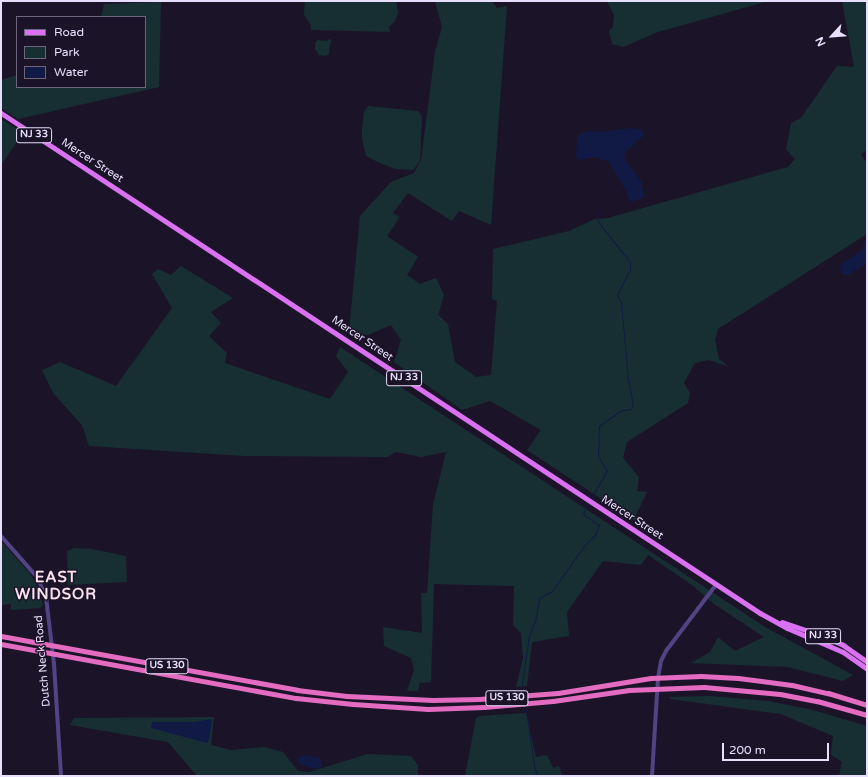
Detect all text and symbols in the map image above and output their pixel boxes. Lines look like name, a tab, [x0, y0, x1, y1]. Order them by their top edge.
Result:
legend	[16, 16, 146, 88]
north arrow	[812, 16, 852, 56]
text: Road	[54, 25, 84, 39]
text: N	[813, 35, 829, 48]
text: Park	[54, 45, 80, 59]
text: Water	[54, 65, 88, 79]
road number: NJ 33	[16, 127, 52, 143]
street label: Mercer Street	[59, 136, 125, 186]
street label: Mercer Street	[329, 314, 395, 364]
road number: NJ 33	[386, 370, 422, 386]
street label: Mercer Street	[599, 493, 665, 543]
district label: EAST WINDSOR	[15, 568, 97, 603]
street label: Dutch Neck Road	[32, 615, 54, 707]
road number: NJ 33	[805, 628, 841, 644]
road number: US 130	[145, 658, 189, 674]
road number: US 130	[485, 690, 529, 706]
scale bar	[724, 735, 831, 761]
text: 200 m	[729, 743, 766, 757]

